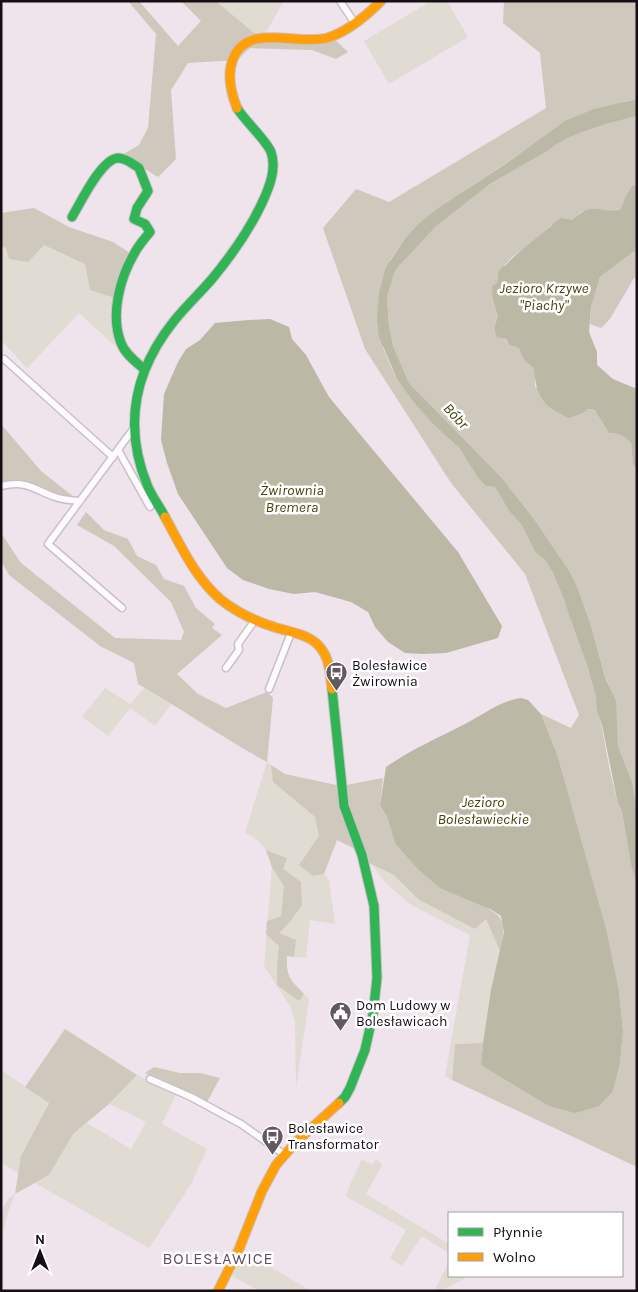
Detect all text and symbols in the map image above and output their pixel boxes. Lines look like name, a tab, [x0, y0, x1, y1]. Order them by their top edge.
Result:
water label: Jezioro Krzywe "Piachy"	[500, 279, 589, 314]
water label: Bóbr	[440, 399, 473, 433]
water label: Żwirownia Bremera	[260, 481, 324, 516]
place label: Bolesławice Żwirownia	[352, 657, 427, 690]
bus stop icon: Bolesławice Żwirownia	[324, 661, 348, 692]
water label: Jezioro Bolesławieckie	[437, 793, 529, 828]
place label: Dom Ludowy w Bolesławicach	[356, 997, 450, 1030]
public building icon: Dom Ludowy w Bolesławicach	[328, 1001, 352, 1032]
place label: Bolesławice Transformator	[288, 1120, 379, 1153]
bus stop icon: Bolesławice Transformator	[260, 1124, 284, 1155]
legend	[448, 1212, 623, 1277]
text: Płynnie	[493, 1223, 543, 1241]
north arrow	[15, 1227, 65, 1277]
text: N	[35, 1231, 45, 1248]
text: Wolno	[493, 1248, 536, 1266]
district label: BOLESŁAWICE	[162, 1249, 274, 1268]

